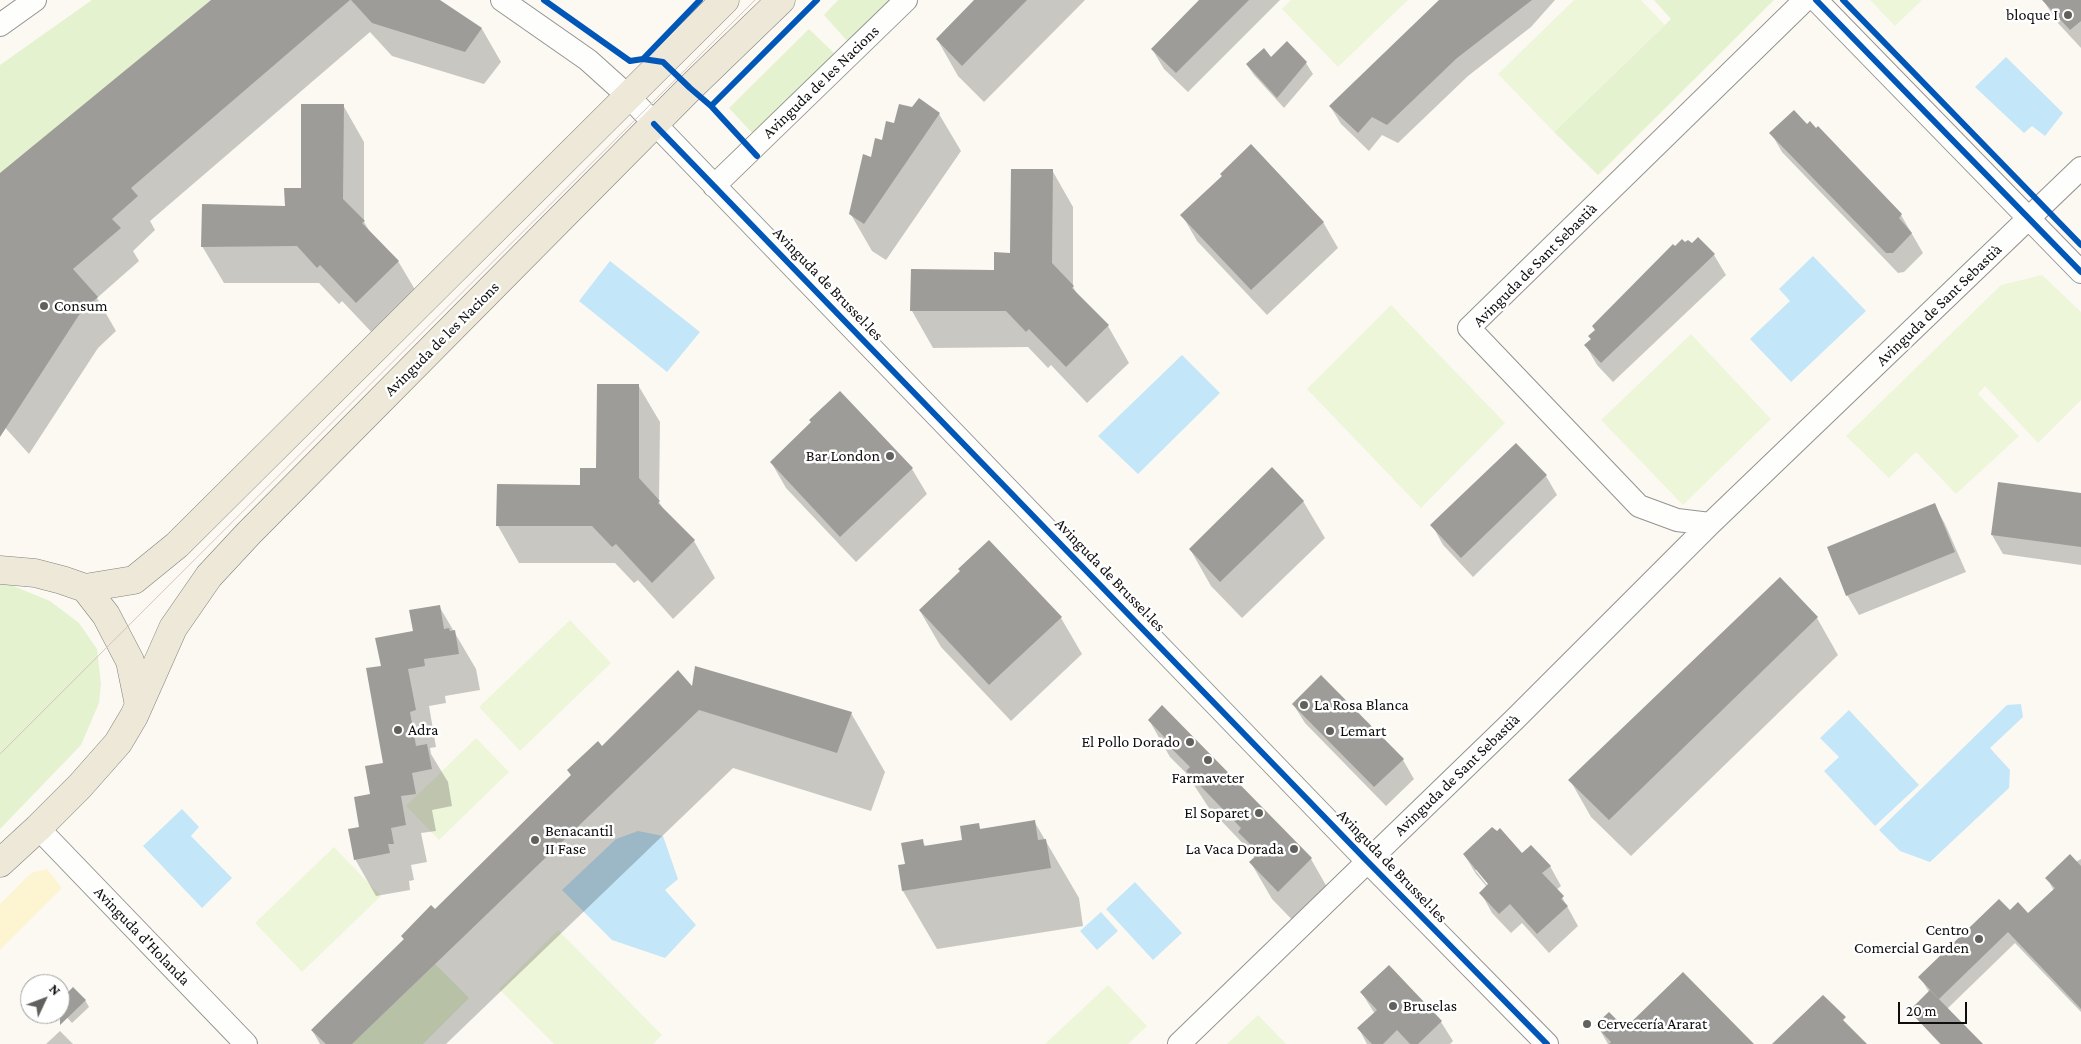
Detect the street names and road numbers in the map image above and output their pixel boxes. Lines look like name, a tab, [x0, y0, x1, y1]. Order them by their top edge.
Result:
street label: Avinguda de les Nacions	[759, 21, 883, 143]
street label: Avinguda de Sant Sebastià	[1469, 199, 1601, 331]
street label: Avinguda de Brussel·les	[769, 223, 887, 345]
street label: Avinguda de Sant Sebastià	[1872, 240, 2006, 370]
street label: Avinguda de les Nacions	[381, 278, 503, 400]
street label: Avinguda de Brussel·les	[1051, 514, 1169, 636]
street label: Avinguda de Sant Sebastià	[1390, 710, 1524, 840]
street label: Avinguda de Brussel·les	[1333, 805, 1451, 927]
street label: Avinguda d'Holanda	[90, 882, 194, 990]

